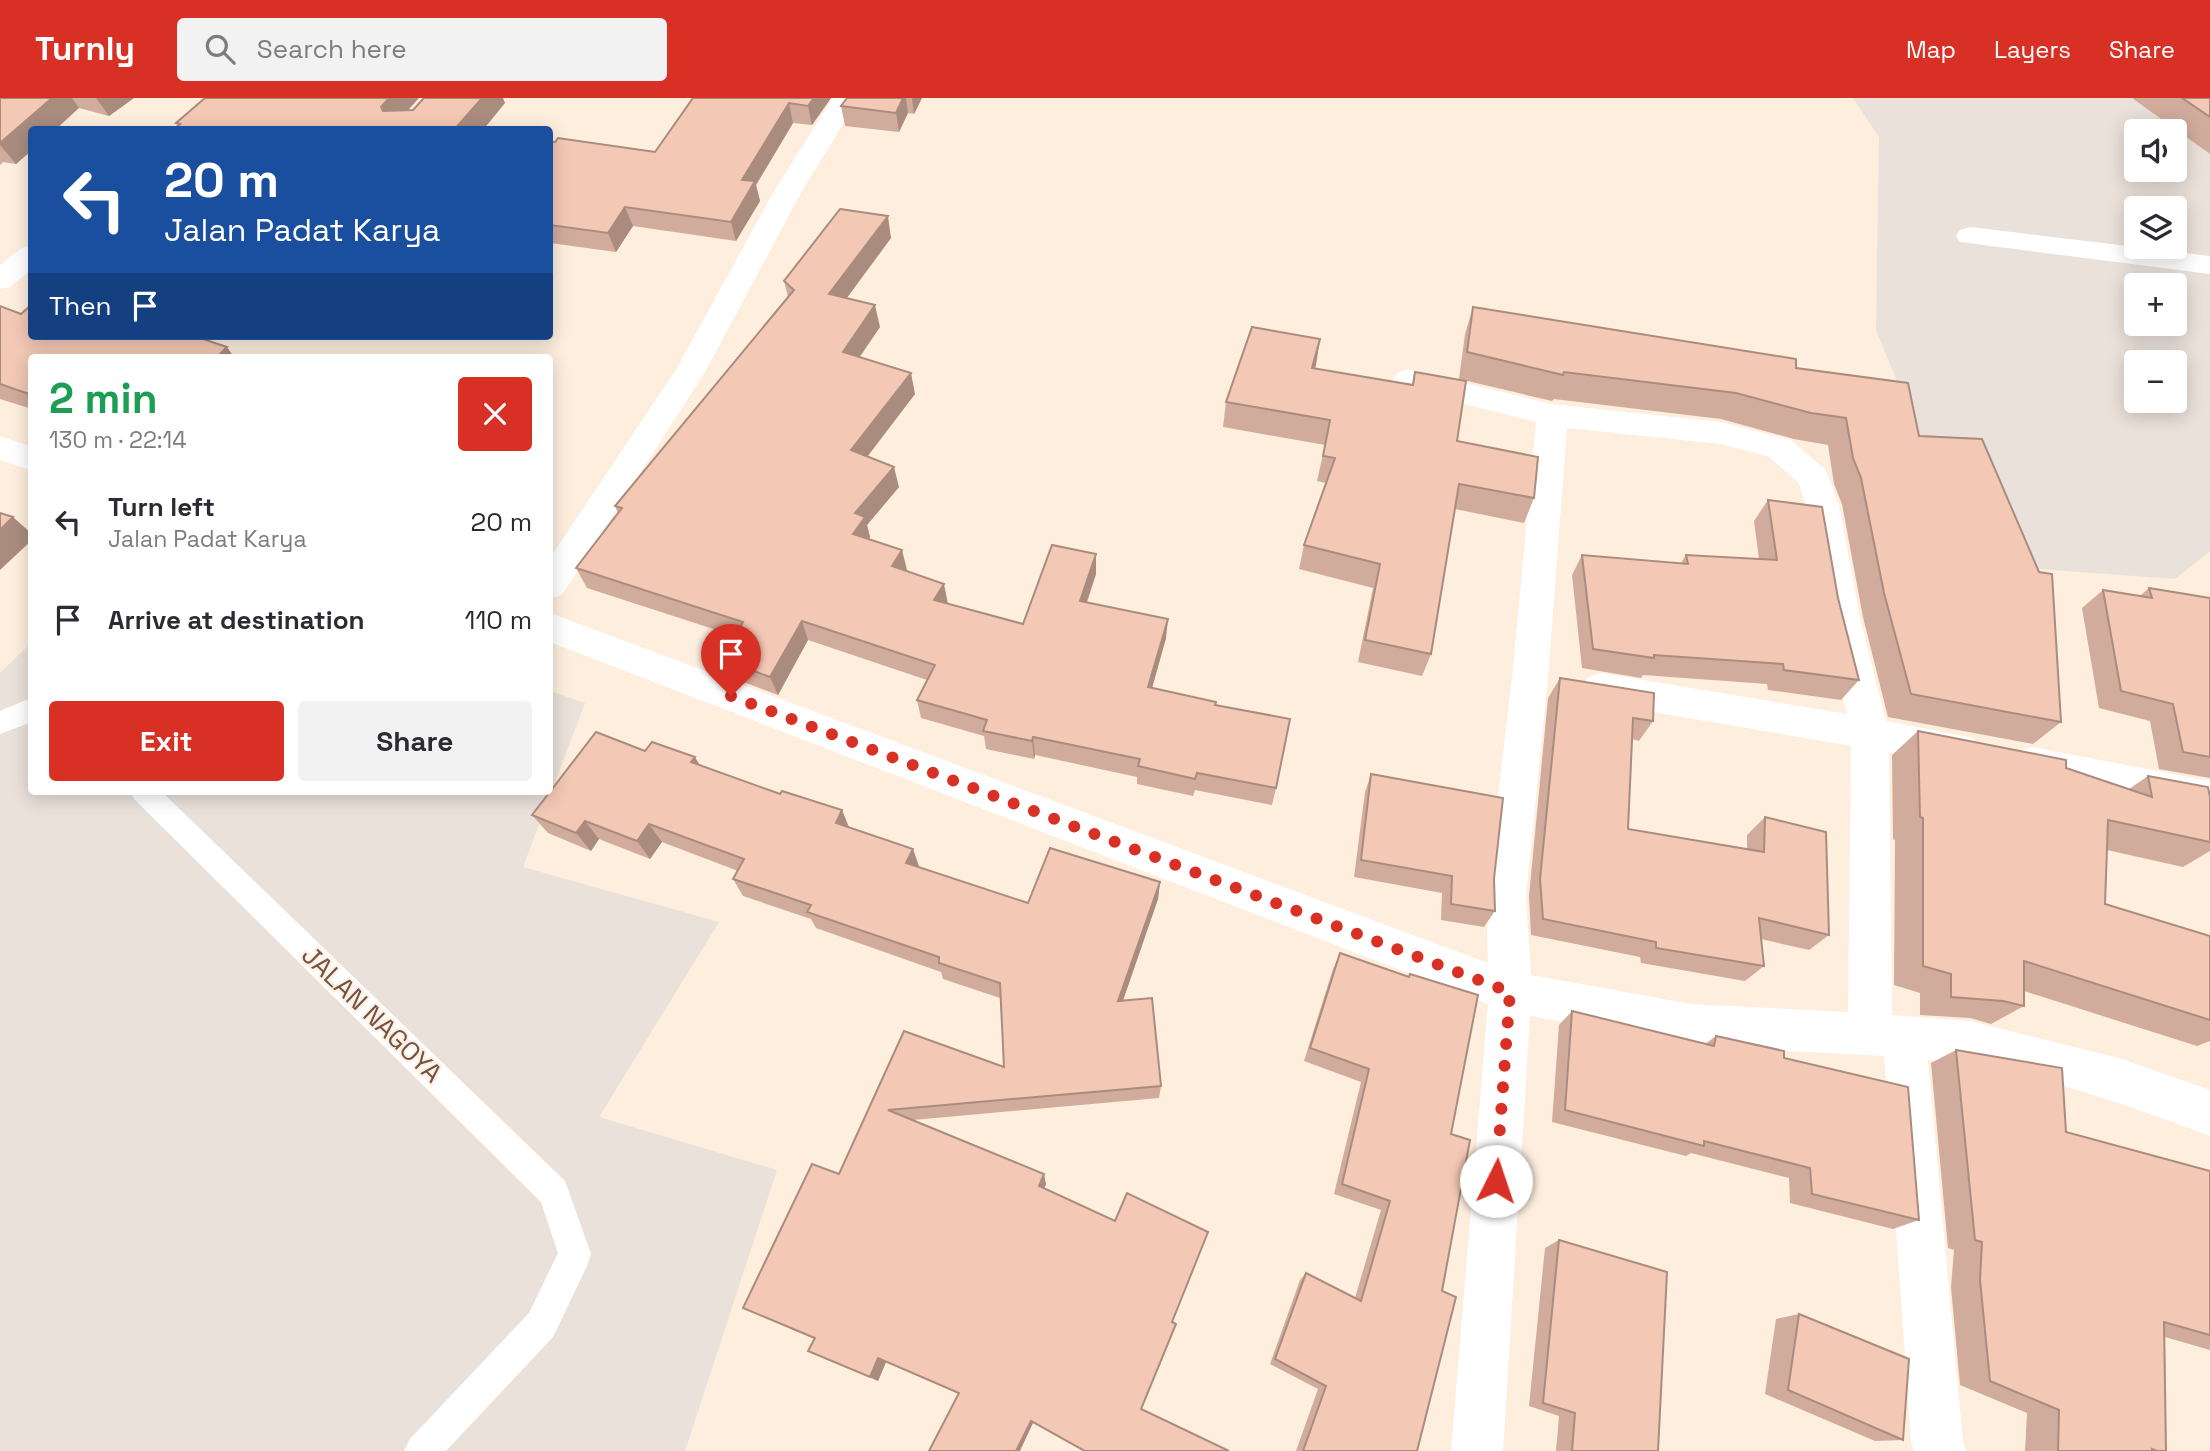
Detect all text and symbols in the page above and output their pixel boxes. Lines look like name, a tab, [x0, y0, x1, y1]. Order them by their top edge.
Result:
search box	[177, 18, 667, 81]
text: Turnly	[35, 28, 135, 70]
icon: search	[201, 30, 239, 68]
text: Search here	[257, 32, 407, 66]
text: Map	[1906, 34, 1956, 65]
text: Layers	[1994, 34, 2071, 65]
text: Share	[2109, 34, 2175, 65]
map controls	[2124, 119, 2187, 413]
button: sound	[2124, 119, 2187, 182]
text: 20 m	[164, 149, 279, 211]
icon: left	[49, 154, 140, 245]
button: layers	[2124, 196, 2187, 259]
text: Jalan Padat Karya	[164, 210, 440, 250]
button: +	[2124, 273, 2187, 336]
icon: arrive	[126, 287, 164, 325]
text: Then	[49, 289, 112, 323]
button: −	[2124, 350, 2187, 413]
text: 2 min	[49, 372, 158, 425]
button: close	[458, 377, 532, 451]
text: 130 m · 22:14	[49, 425, 187, 455]
text: Turn left	[108, 490, 215, 524]
icon: left	[49, 503, 87, 541]
text: 20 m	[471, 505, 532, 539]
text: Jalan Padat Karya	[108, 524, 307, 554]
icon: arrive	[49, 601, 87, 639]
text: Arrive at destination	[108, 603, 365, 637]
text: 110 m	[465, 603, 532, 637]
pin	[701, 624, 761, 696]
icon: arrive	[712, 635, 750, 673]
button: Exit	[49, 701, 284, 781]
button: Share	[298, 701, 532, 781]
street label: JALAN NAGOYA	[294, 938, 450, 1090]
position arrow	[1459, 1144, 1533, 1218]

